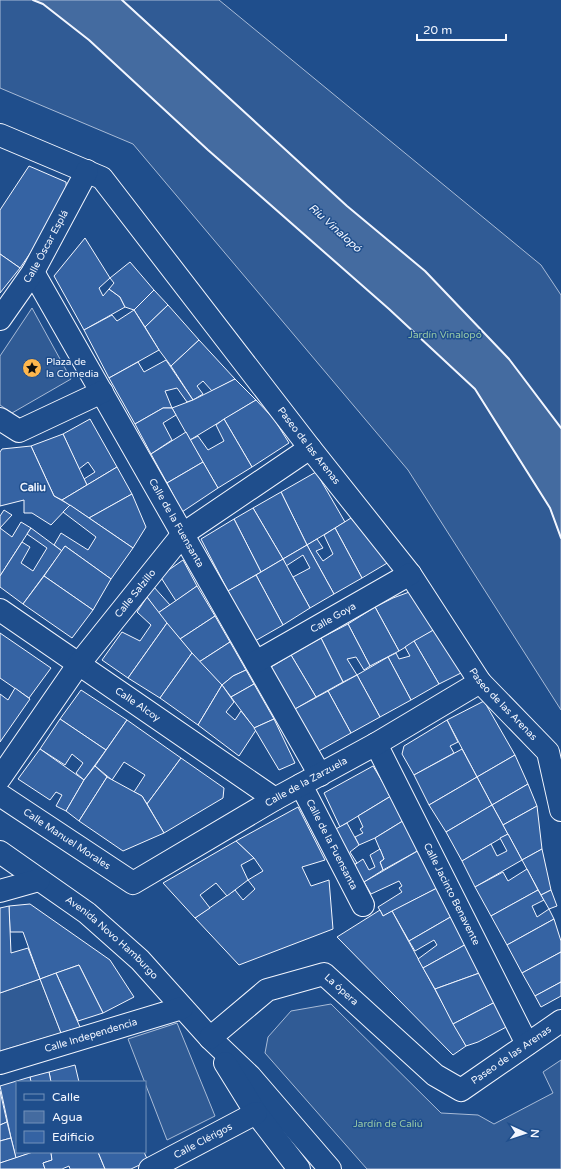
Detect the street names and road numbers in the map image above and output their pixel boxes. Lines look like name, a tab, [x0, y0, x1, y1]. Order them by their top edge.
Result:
street label: Calle Óscar Esplá	[21, 208, 71, 286]
street label: Paseo de las Arenas	[275, 405, 343, 487]
street label: Calle de la Fuensanta	[146, 476, 206, 570]
street label: Calle Salzillo	[112, 567, 158, 620]
street label: Calle Goya	[308, 600, 358, 636]
street label: Paseo de las Arenas	[467, 666, 540, 743]
street label: Calle Alcoy	[113, 685, 163, 725]
street label: Calle de la Zarzuela	[263, 755, 349, 809]
street label: Calle de la Fuensanta	[303, 797, 360, 892]
street label: Calle Manuel Morales	[21, 806, 113, 872]
street label: Calle Jacinto Benavente	[421, 841, 482, 947]
street label: Avenida Novo Hamburgo	[63, 894, 160, 982]
street label: La ópera	[322, 971, 361, 1008]
street label: Calle Independencia	[43, 1016, 139, 1055]
street label: Paseo de las Arenas	[469, 1023, 554, 1087]
street label: Calle Clérigos	[172, 1121, 235, 1161]

